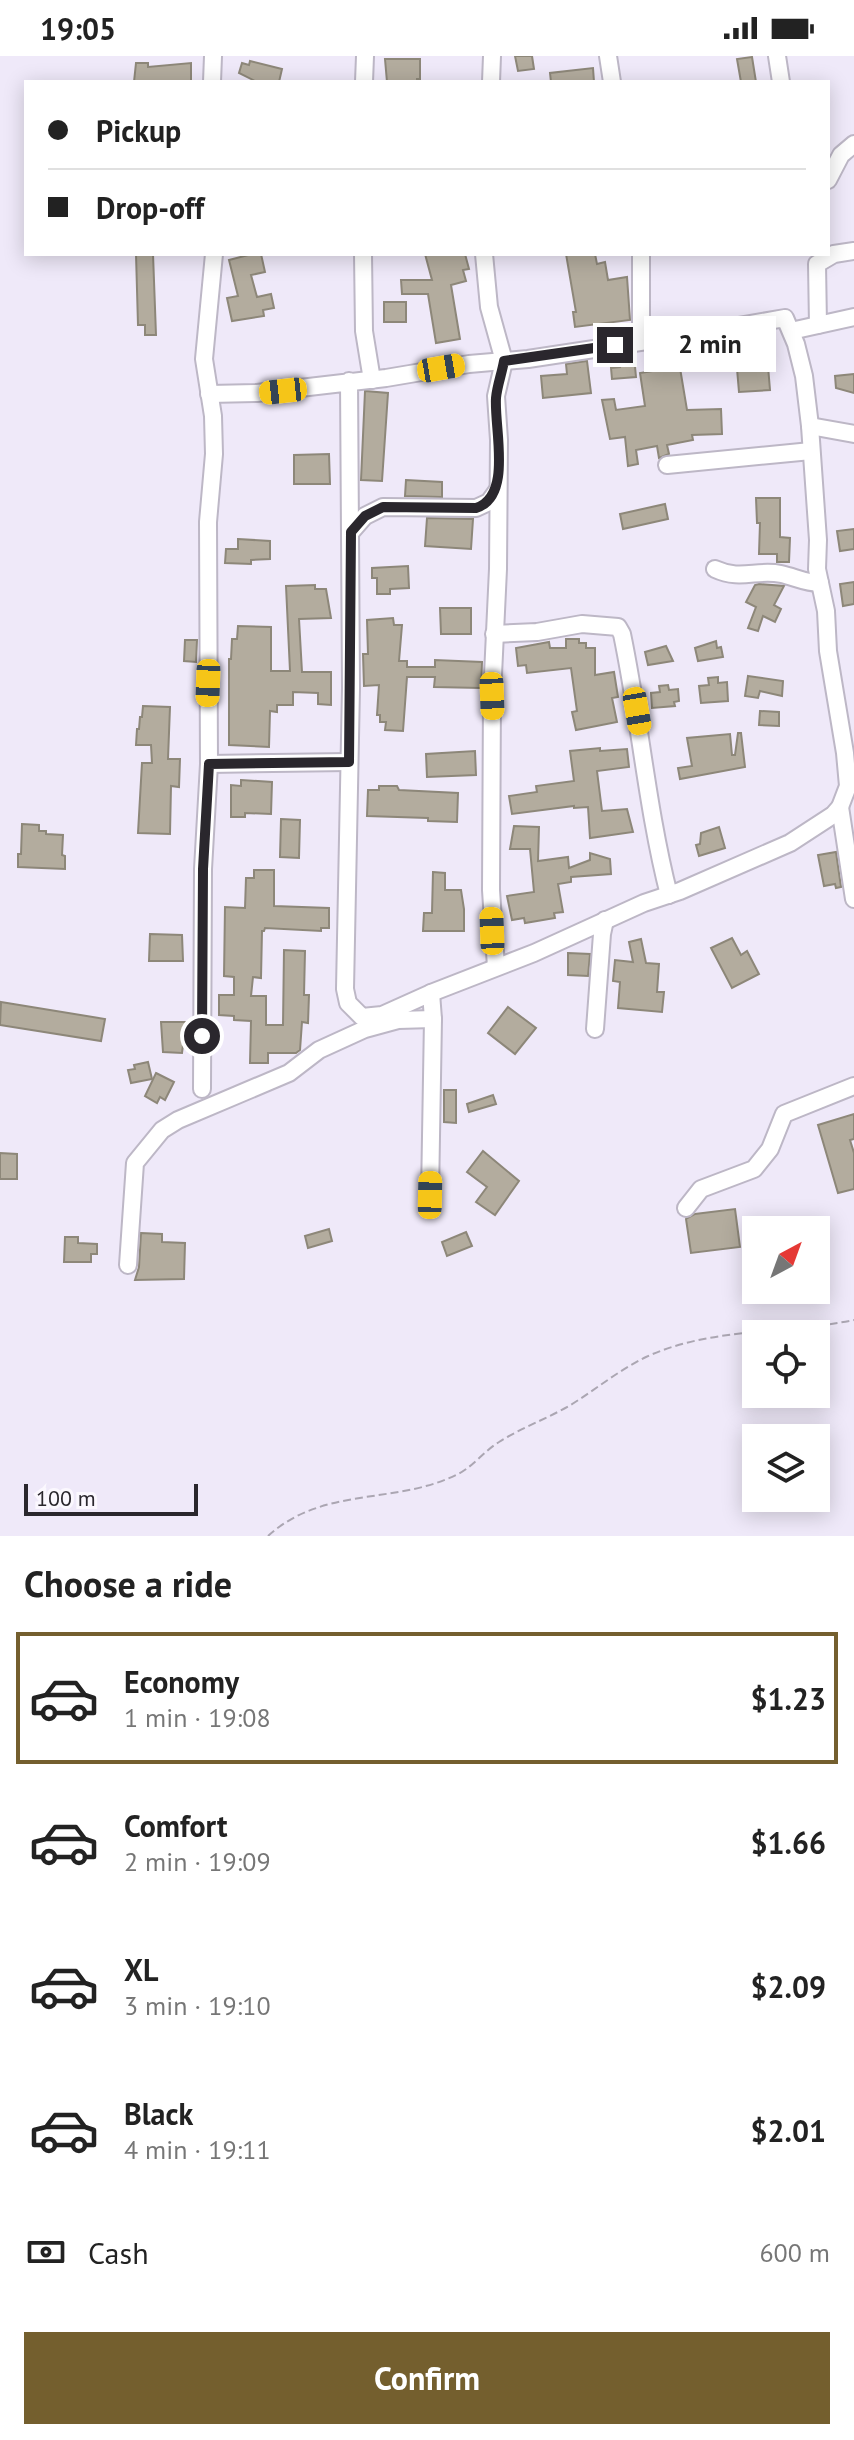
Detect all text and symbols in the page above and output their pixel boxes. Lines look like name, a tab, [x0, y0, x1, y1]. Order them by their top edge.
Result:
text: 19:05	[40, 9, 116, 48]
text: Pickup	[96, 111, 181, 150]
text: Drop-off	[96, 188, 204, 227]
callout: 2 min	[643, 317, 775, 373]
route end	[597, 327, 633, 363]
text: 2 min	[678, 327, 742, 360]
car	[415, 352, 467, 384]
car	[258, 377, 308, 405]
car	[195, 659, 221, 707]
car	[479, 672, 505, 720]
car	[621, 685, 653, 737]
car	[479, 907, 505, 955]
route start	[184, 1018, 220, 1054]
car	[418, 1171, 442, 1219]
north arrow	[742, 1216, 830, 1304]
map controls	[742, 1216, 830, 1512]
button: locate	[742, 1320, 830, 1408]
button: layers	[742, 1424, 830, 1512]
scale bar	[24, 1480, 198, 1516]
text: 100 m	[36, 1484, 96, 1512]
text: Choose a ride	[24, 1560, 232, 1607]
icon: car	[28, 1662, 100, 1734]
text: Economy	[124, 1662, 239, 1701]
text: $1.23	[751, 1679, 826, 1718]
text: 1 min · 19:08	[124, 1701, 271, 1734]
icon: car	[28, 1806, 100, 1878]
text: Comfort	[124, 1806, 227, 1845]
text: $1.66	[751, 1823, 826, 1862]
text: 2 min · 19:09	[124, 1845, 271, 1878]
icon: car	[28, 1950, 100, 2022]
text: XL	[124, 1950, 158, 1989]
text: $2.09	[751, 1967, 826, 2006]
text: 3 min · 19:10	[124, 1989, 271, 2022]
icon: car	[28, 2094, 100, 2166]
text: Black	[124, 2094, 193, 2133]
text: $2.01	[751, 2111, 826, 2150]
text: 4 min · 19:11	[124, 2133, 271, 2166]
icon: cash	[24, 2230, 68, 2274]
text: Cash	[88, 2233, 149, 2272]
text: 600 m	[759, 2236, 830, 2269]
button: Confirm	[24, 2332, 830, 2424]

